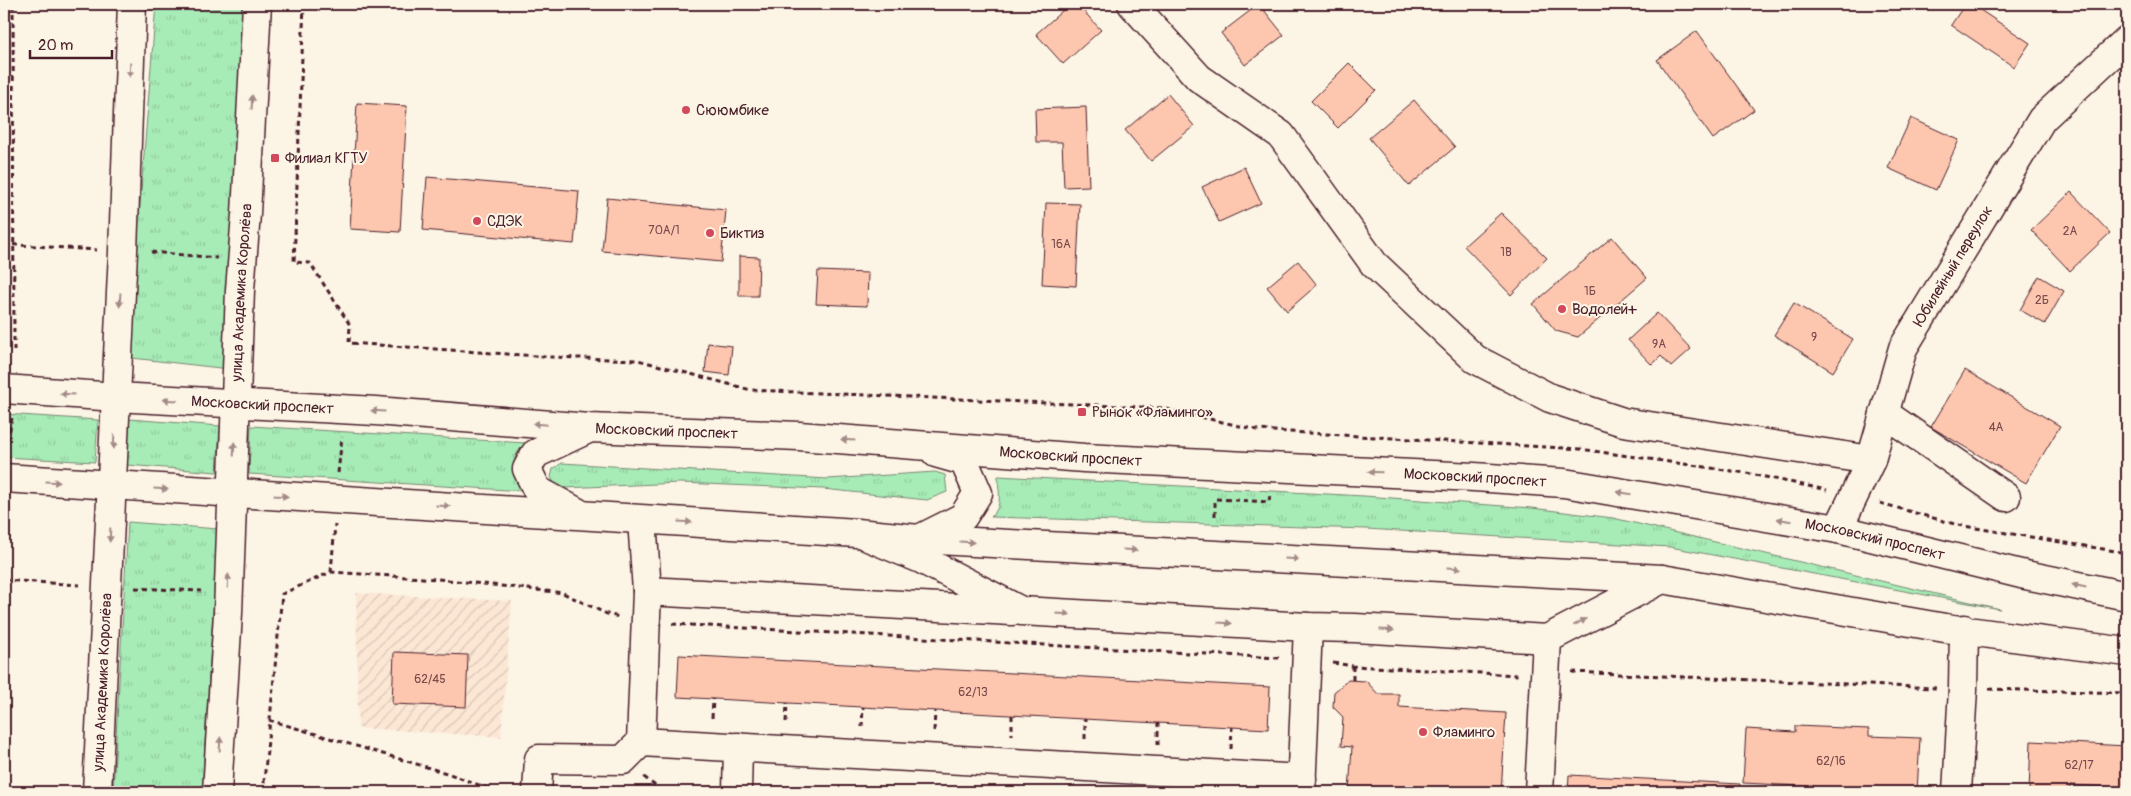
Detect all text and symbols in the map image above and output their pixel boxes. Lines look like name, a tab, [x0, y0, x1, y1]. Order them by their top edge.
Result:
scale bar	[30, 28, 112, 60]
text: 20 m	[38, 36, 73, 55]
one-way arrow	[125, 62, 133, 78]
one-way arrow	[248, 93, 256, 109]
place label: Сююмбике	[696, 101, 770, 120]
marker: Сююмбике	[680, 104, 692, 116]
place label: Филиал КГТУ	[285, 149, 368, 168]
marker: Филиал КГТУ	[269, 152, 281, 164]
street label: Юбилейный переулок	[1909, 202, 1997, 330]
street label: улица Академика Королёва	[228, 203, 257, 383]
place label: СДЭК	[487, 212, 523, 231]
marker: СДЭК	[471, 215, 483, 227]
house number: 70А/1	[648, 223, 680, 238]
place label: Биктиз	[720, 224, 765, 243]
house number: 2А	[2063, 224, 2077, 239]
marker: Биктиз	[704, 227, 716, 239]
house number: 16А	[1051, 237, 1071, 252]
house number: 1В	[1500, 245, 1512, 260]
house number: 1Б	[1584, 284, 1596, 299]
one-way arrow	[116, 292, 124, 308]
house number: 2Б	[2035, 293, 2049, 308]
place label: Водолей+	[1572, 300, 1637, 319]
marker: Водолей+	[1556, 303, 1568, 315]
house number: 9	[1811, 330, 1817, 345]
house number: 9А	[1652, 337, 1666, 352]
one-way arrow	[59, 389, 75, 397]
street label: Московский проспект	[191, 392, 335, 419]
one-way arrow	[161, 396, 177, 404]
place label: Рынок «Фламинго»	[1092, 403, 1213, 422]
marker: Рынок «Фламинго»	[1076, 406, 1088, 418]
one-way arrow	[370, 407, 386, 415]
street label: Московский проспект	[595, 419, 739, 444]
one-way arrow	[532, 420, 548, 428]
house number: 4А	[1989, 420, 2004, 435]
one-way arrow	[109, 434, 117, 450]
one-way arrow	[839, 435, 855, 443]
one-way arrow	[230, 440, 238, 456]
street label: Московский проспект	[999, 442, 1143, 471]
street label: Московский проспект	[1403, 465, 1548, 492]
one-way arrow	[1367, 468, 1383, 476]
one-way arrow	[45, 478, 61, 486]
one-way arrow	[153, 486, 169, 494]
one-way arrow	[1616, 488, 1632, 496]
one-way arrow	[273, 493, 289, 501]
one-way arrow	[435, 503, 451, 511]
street label: Московский проспект	[1803, 515, 1947, 565]
one-way arrow	[1776, 516, 1792, 524]
one-way arrow	[677, 519, 693, 527]
one-way arrow	[105, 527, 113, 543]
one-way arrow	[960, 538, 976, 546]
one-way arrow	[1122, 546, 1138, 554]
one-way arrow	[1284, 555, 1300, 563]
one-way arrow	[1446, 564, 1462, 572]
one-way arrow	[225, 573, 233, 589]
one-way arrow	[2072, 582, 2087, 590]
street label: улица Академика Королёва	[89, 593, 117, 773]
one-way arrow	[1055, 610, 1071, 618]
one-way arrow	[1574, 617, 1587, 626]
one-way arrow	[1217, 619, 1233, 627]
one-way arrow	[1380, 626, 1396, 634]
house number: 62/45	[414, 672, 446, 687]
house number: 62/13	[958, 685, 988, 700]
place label: Фламинго	[1433, 723, 1495, 742]
marker: Фламинго	[1417, 726, 1429, 738]
one-way arrow	[216, 735, 224, 751]
house number: 62/16	[1816, 754, 1846, 769]
house number: 62/17	[2064, 758, 2094, 773]

